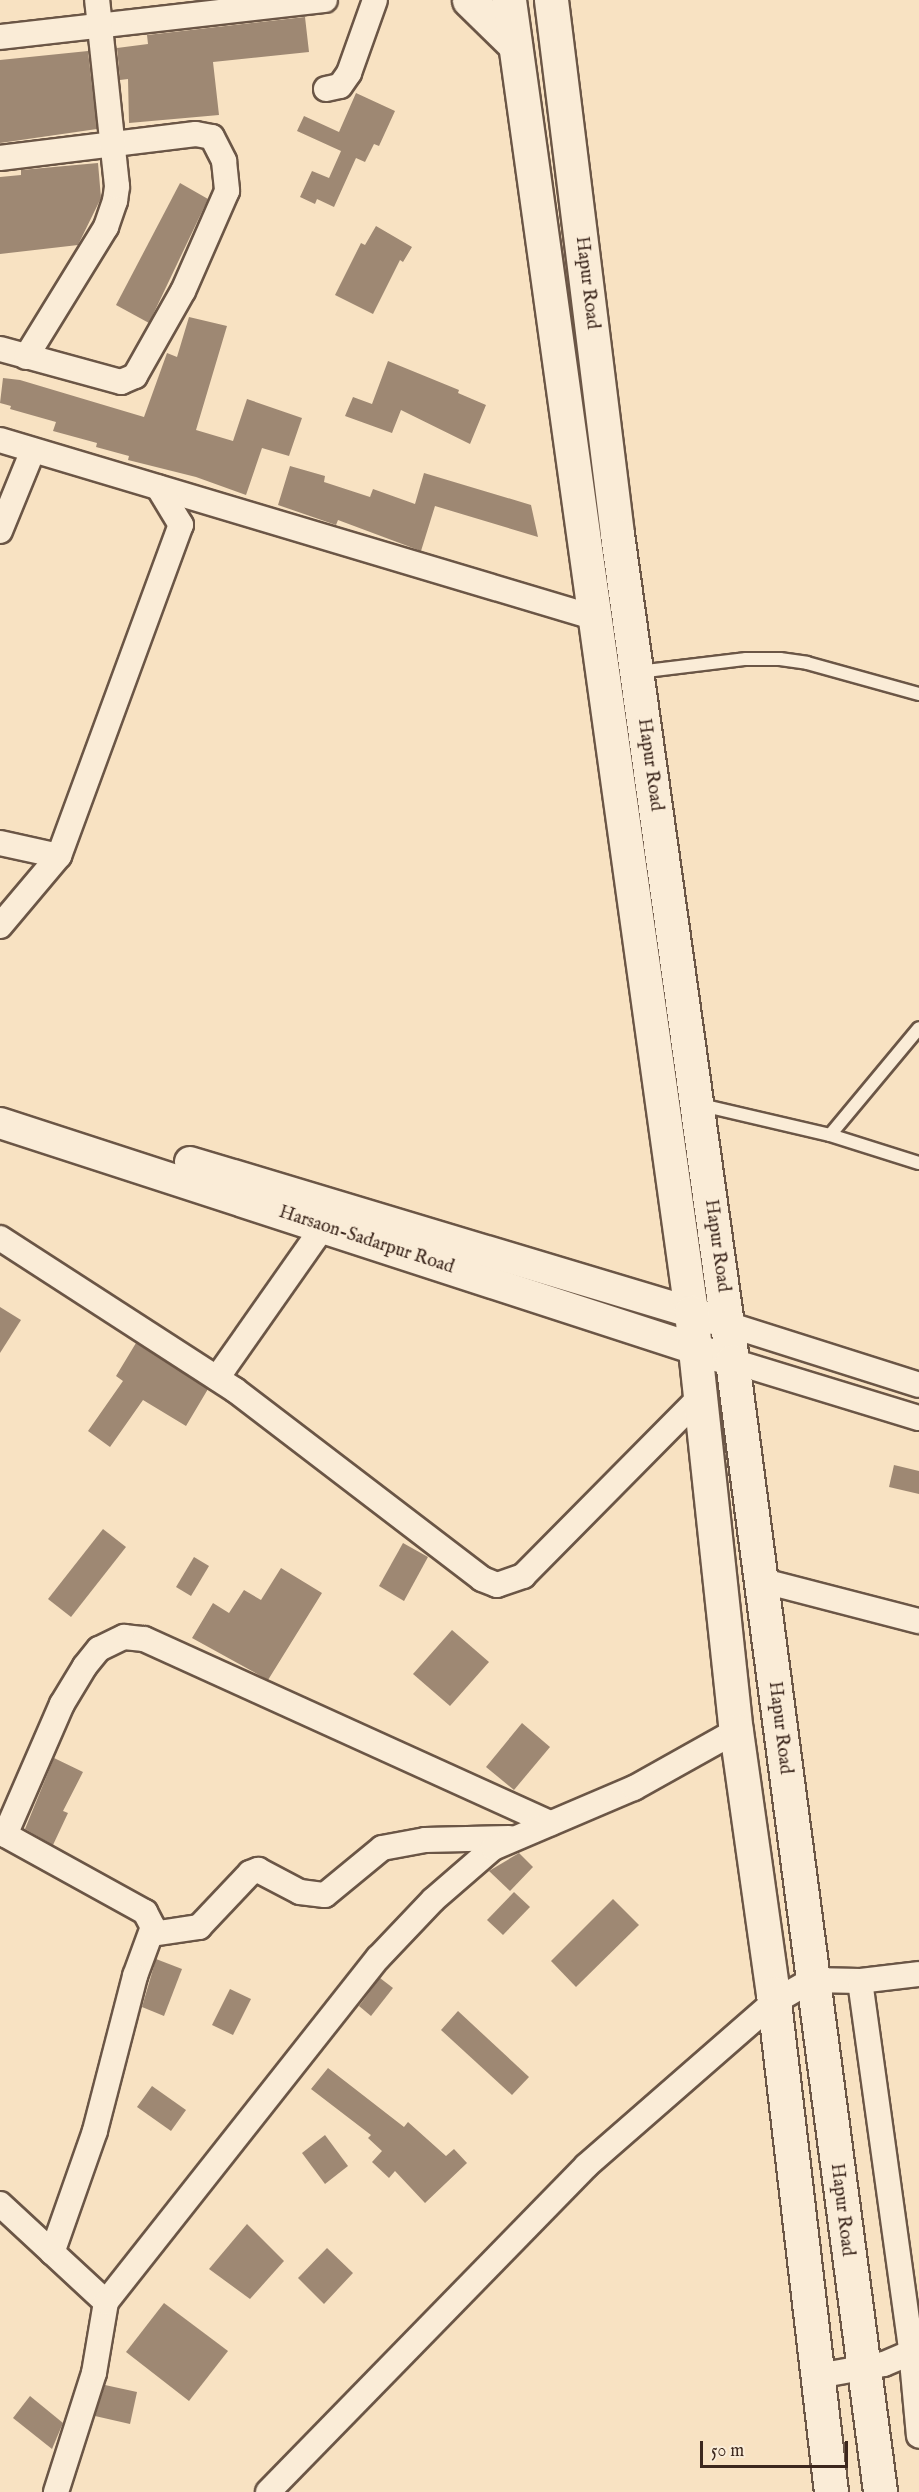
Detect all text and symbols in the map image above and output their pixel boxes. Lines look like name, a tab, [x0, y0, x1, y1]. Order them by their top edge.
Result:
street label: Hapur Road	[570, 235, 602, 331]
street label: Hapur Road	[632, 717, 666, 813]
street label: Hapur Road	[699, 1198, 733, 1294]
street label: Harsaon-Sadarpur Road	[276, 1202, 456, 1280]
street label: Hapur Road	[763, 1680, 795, 1776]
street label: Hapur Road	[825, 2162, 857, 2258]
scale bar	[703, 2429, 852, 2467]
text: 50 m	[711, 2440, 744, 2463]

